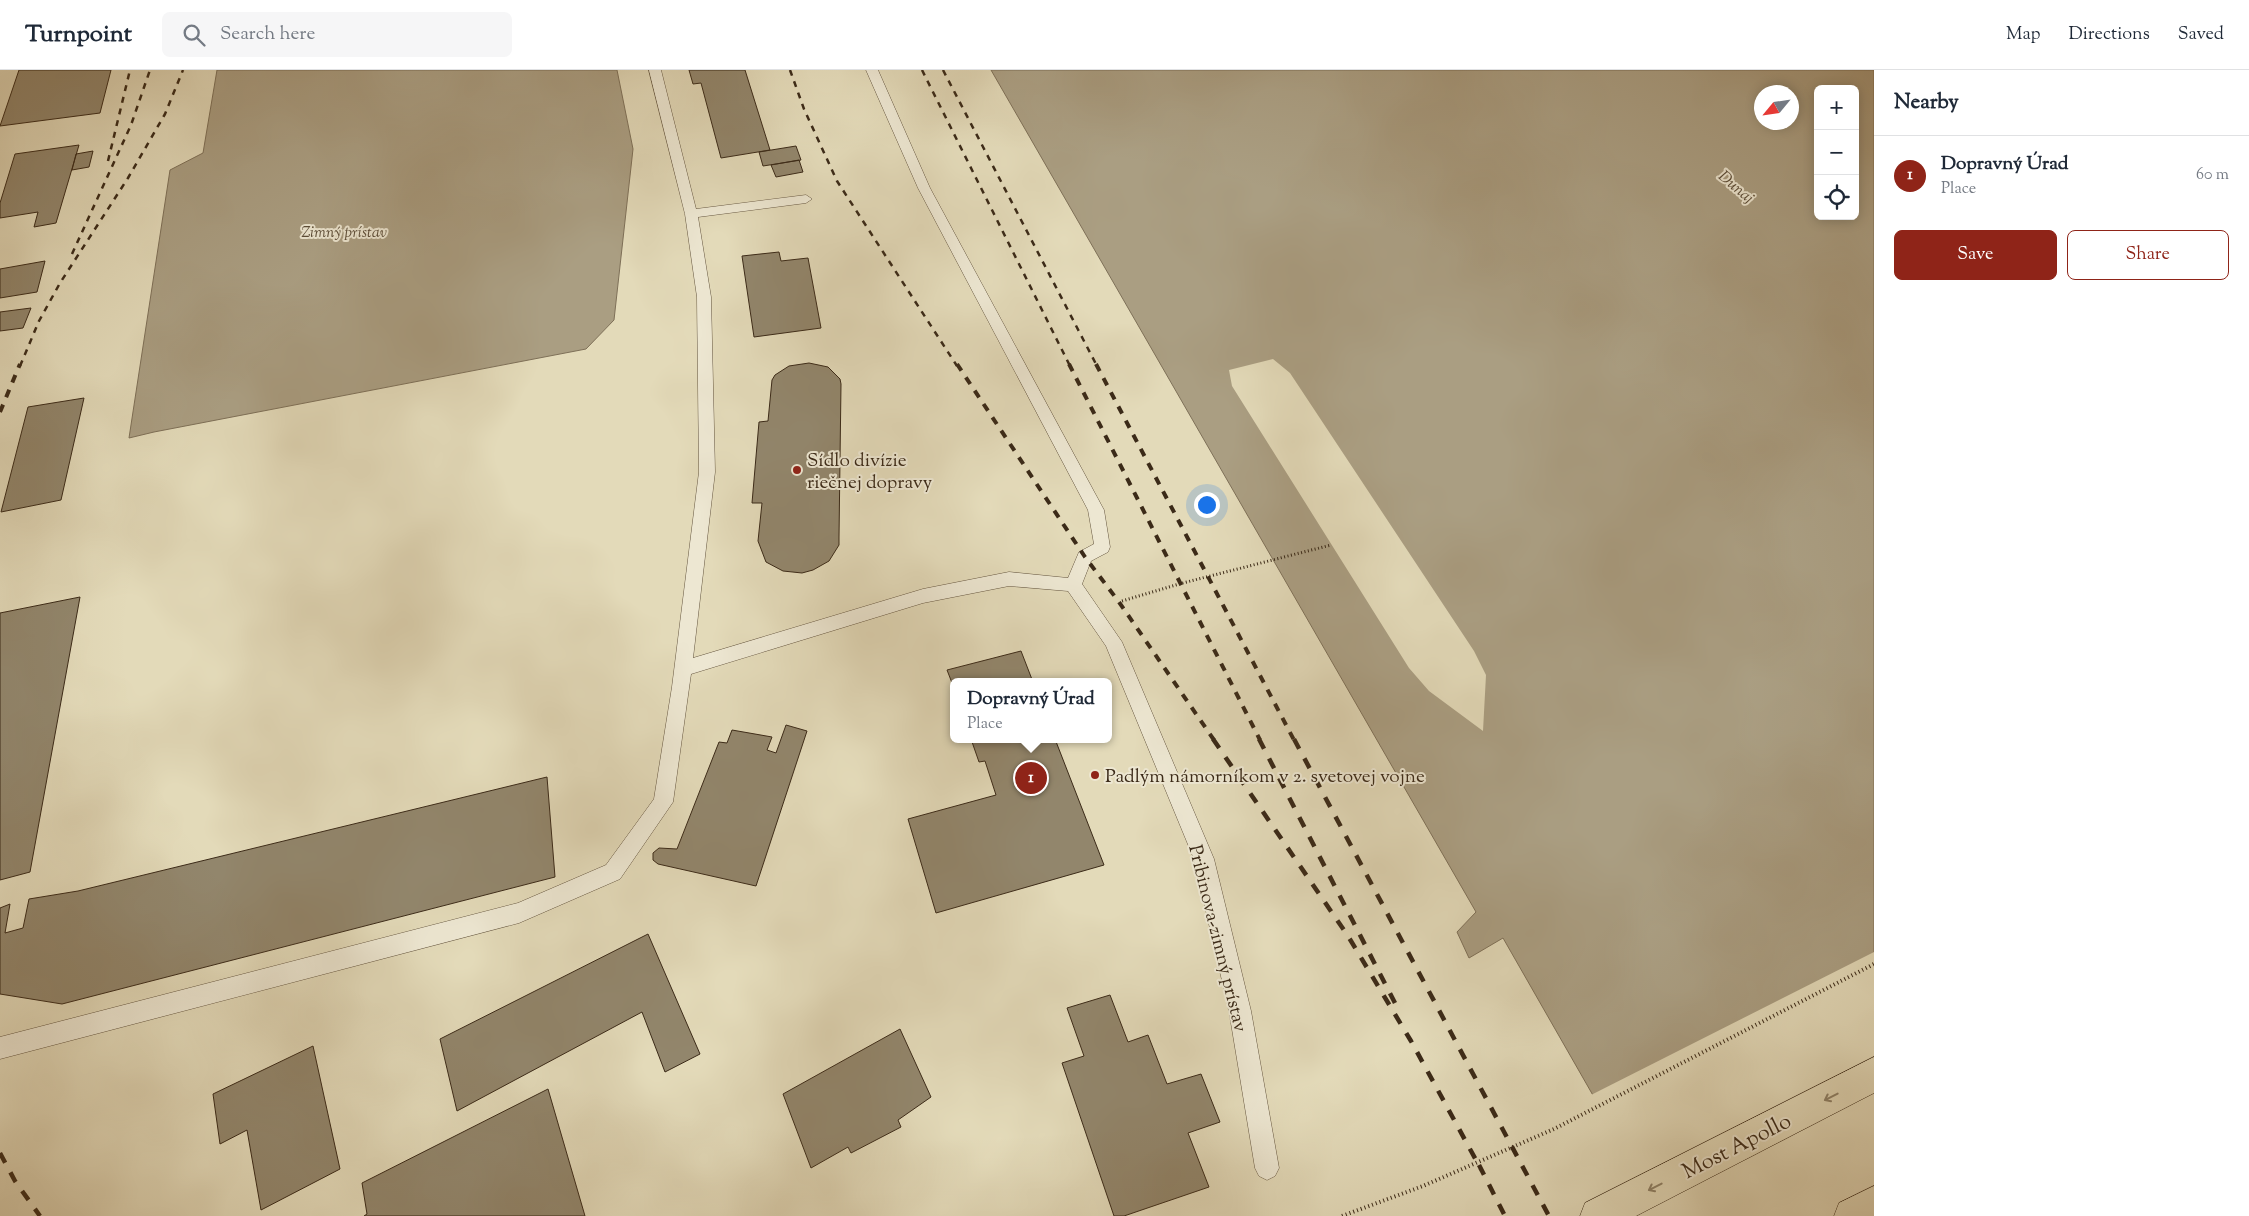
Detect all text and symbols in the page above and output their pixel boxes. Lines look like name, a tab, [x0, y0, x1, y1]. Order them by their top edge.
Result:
search box	[162, 12, 512, 57]
text: Turnpoint	[25, 18, 132, 52]
icon: search	[180, 21, 208, 49]
text: Search here	[220, 21, 315, 48]
text: Map	[2006, 22, 2041, 48]
text: Directions	[2069, 22, 2150, 48]
text: Saved	[2178, 22, 2224, 48]
north arrow	[1754, 85, 1799, 130]
map controls	[1814, 85, 1859, 220]
button: +	[1814, 85, 1859, 130]
text: Nearby	[1894, 88, 1959, 118]
button: −	[1814, 130, 1859, 175]
text: Dopravný Úrad	[1941, 151, 2068, 178]
text: 1	[1907, 164, 1913, 187]
text: 60 m	[2196, 164, 2229, 187]
water label: Dunaj	[1712, 166, 1759, 210]
button: locate	[1814, 175, 1859, 220]
text: Place	[1941, 178, 1976, 201]
water label: Zimný prístav	[301, 222, 387, 245]
button: Save	[1894, 230, 2057, 280]
button: Share	[2067, 230, 2229, 280]
place label: Sídlo divízie riečnej dopravy	[807, 448, 933, 497]
marker: Sídlo divízie riečnej dopravy	[791, 464, 803, 476]
your location	[1194, 492, 1220, 518]
popup	[950, 678, 1112, 743]
text: Dopravný Úrad	[967, 686, 1095, 713]
text: Place	[967, 713, 1003, 736]
pin: 1	[1015, 759, 1047, 797]
place label: Padlým námorníkom v 2. svetovej vojne	[1105, 764, 1425, 791]
marker: Padlým námorníkom v 2. svetovej vojne	[1089, 769, 1101, 781]
street label: Pribinova-zimný prístav	[1180, 842, 1253, 1035]
one-way arrow	[1824, 1092, 1839, 1102]
street label: Most Apollo	[1677, 1106, 1797, 1189]
one-way arrow	[1648, 1182, 1663, 1192]

